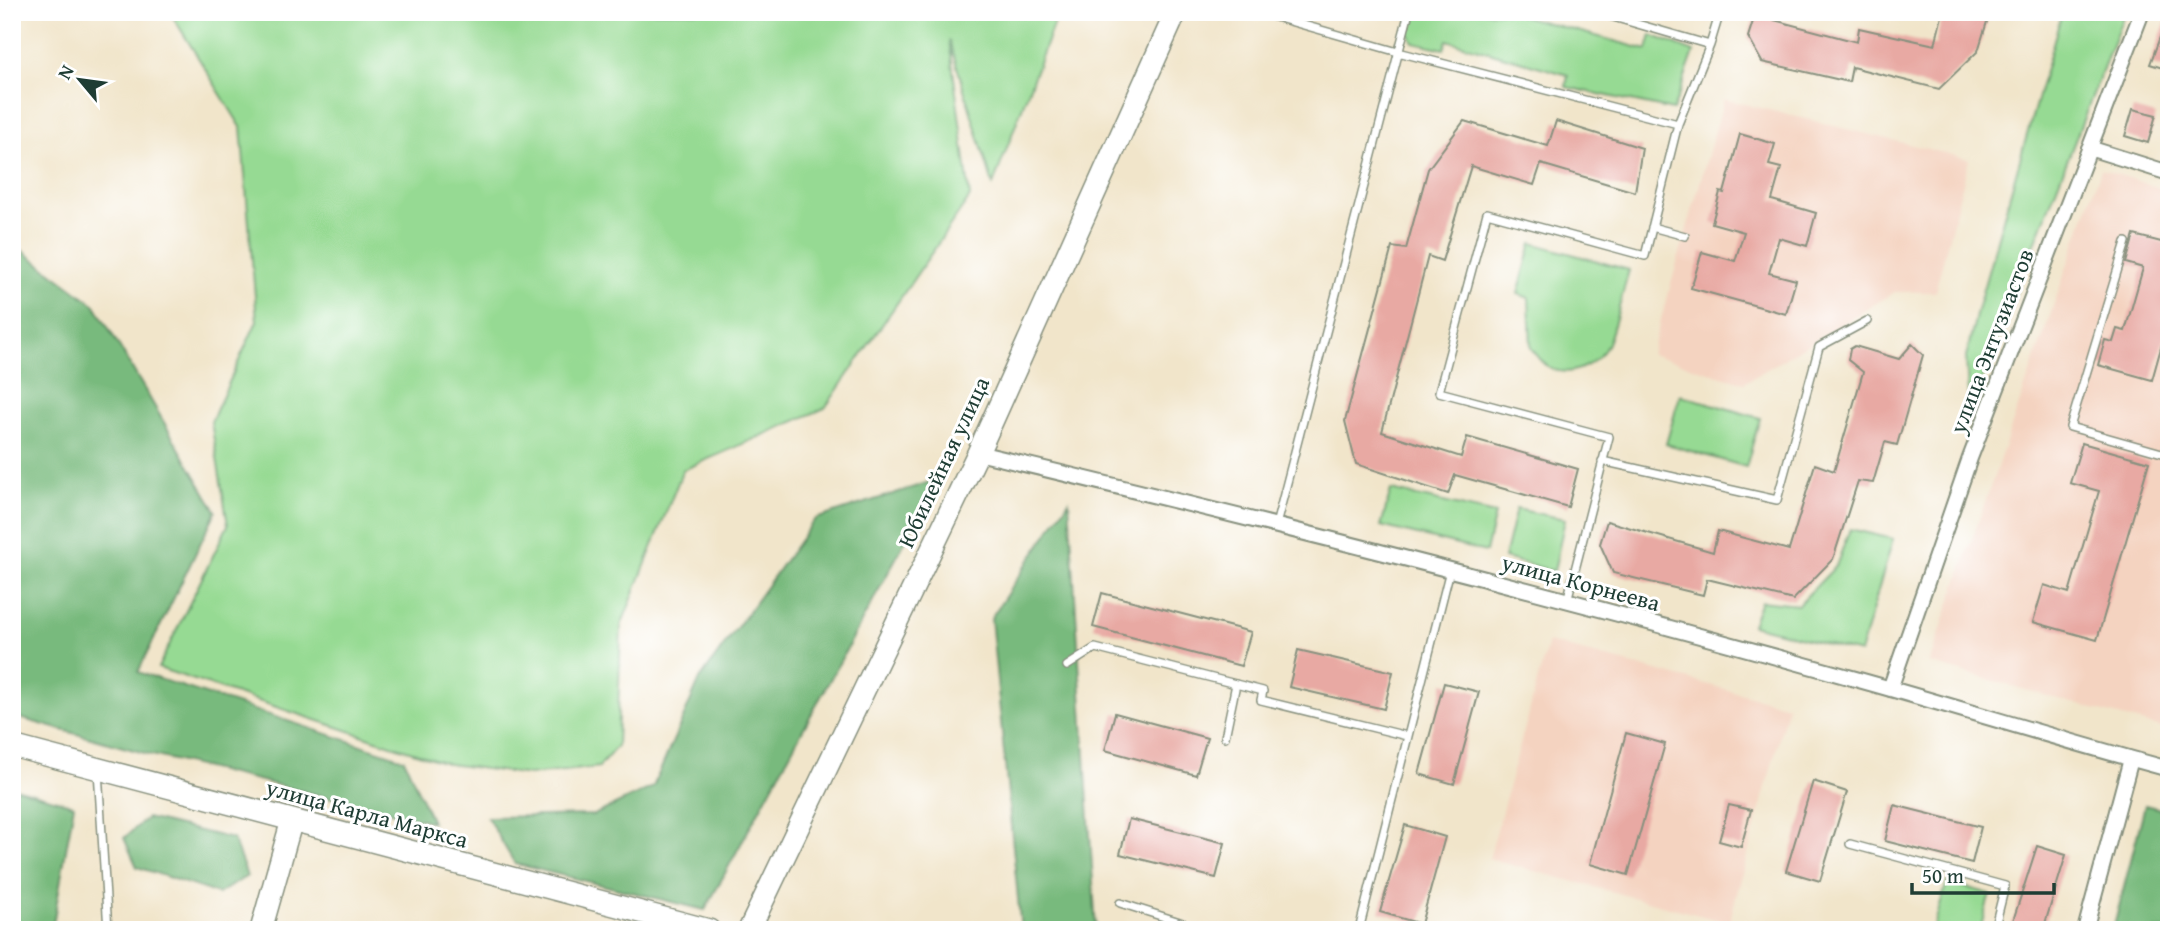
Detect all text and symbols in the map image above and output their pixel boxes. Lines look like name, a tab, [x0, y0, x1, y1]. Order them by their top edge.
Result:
north arrow	[46, 46, 116, 116]
text: N	[50, 59, 81, 84]
street label: улица Энтузиастов	[1940, 244, 2041, 439]
street label: Юбилейная улица	[889, 371, 997, 553]
street label: улица Корнеева	[1497, 545, 1664, 619]
street label: улица Карла Маркса	[261, 770, 472, 856]
scale bar	[1912, 851, 2053, 895]
text: 50 m	[1922, 860, 1964, 891]

